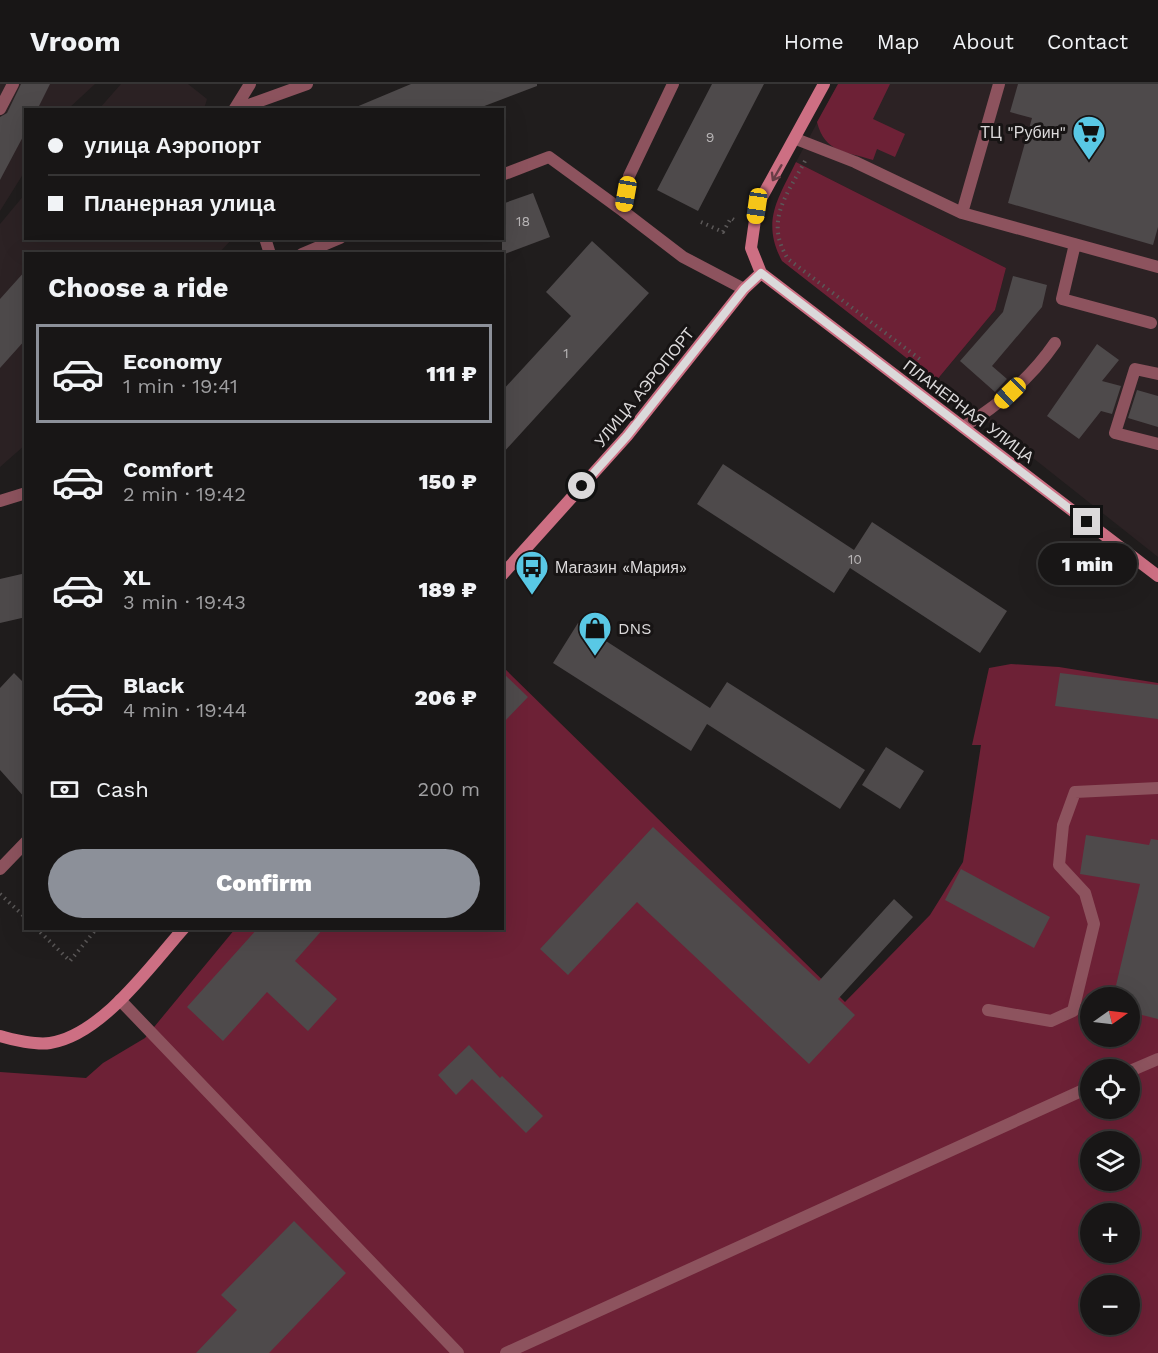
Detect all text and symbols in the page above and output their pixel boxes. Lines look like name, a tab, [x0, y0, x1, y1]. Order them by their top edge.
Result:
text: Vroom	[30, 25, 121, 58]
text: Home	[784, 29, 844, 54]
text: Map	[877, 29, 920, 54]
text: About	[953, 29, 1014, 54]
text: Contact	[1047, 29, 1128, 54]
supermarket icon: ТЦ "Рубин"	[1071, 114, 1107, 161]
place label: ТЦ "Рубин"	[980, 123, 1066, 142]
house number: 9	[706, 129, 714, 145]
text: улица Аэропорт	[84, 133, 262, 158]
one-way arrow	[770, 164, 782, 181]
car	[614, 175, 638, 213]
car	[746, 187, 768, 225]
text: Планерная улица	[84, 191, 275, 216]
house number: 18	[516, 213, 530, 229]
text: Choose a ride	[48, 272, 228, 304]
street label: УЛИЦА АЭРОПОРТ	[590, 324, 698, 451]
house number: 1	[563, 345, 569, 361]
icon: car	[51, 347, 105, 401]
text: Economy	[123, 349, 222, 374]
street label: ПЛАНЕРНАЯ УЛИЦА	[900, 356, 1038, 467]
text: 111 ₽	[426, 361, 477, 386]
text: 1 min · 19:41	[123, 374, 238, 398]
car	[991, 374, 1029, 412]
icon: car	[51, 455, 105, 509]
text: Comfort	[123, 457, 213, 482]
text: 150 ₽	[419, 469, 477, 494]
route start	[568, 472, 595, 499]
text: 2 min · 19:42	[123, 482, 246, 506]
route end	[1073, 508, 1100, 535]
callout: 1 min	[1038, 543, 1136, 585]
bus stop icon: Магазин «Мария»	[514, 549, 550, 596]
house number: 10	[848, 551, 862, 567]
text: 1 min	[1062, 552, 1113, 576]
place label: Магазин «Мария»	[555, 558, 687, 577]
icon: car	[51, 563, 105, 617]
text: XL	[123, 565, 151, 590]
text: 189 ₽	[418, 577, 477, 602]
text: 3 min · 19:43	[123, 590, 246, 614]
shop icon: DNS	[577, 610, 613, 657]
place label: DNS	[618, 619, 652, 638]
icon: car	[51, 671, 105, 725]
text: Black	[123, 673, 184, 698]
text: 206 ₽	[415, 685, 477, 710]
text: 4 min · 19:44	[123, 698, 247, 722]
icon: cash	[48, 773, 81, 806]
text: Cash	[96, 777, 149, 802]
text: 200 m	[418, 777, 480, 801]
button: Confirm	[48, 849, 480, 918]
north arrow	[1080, 987, 1140, 1047]
map controls	[1080, 987, 1140, 1335]
button: locate	[1080, 1059, 1140, 1119]
button: layers	[1080, 1131, 1140, 1191]
button: +	[1080, 1203, 1140, 1263]
button: −	[1080, 1275, 1140, 1335]

